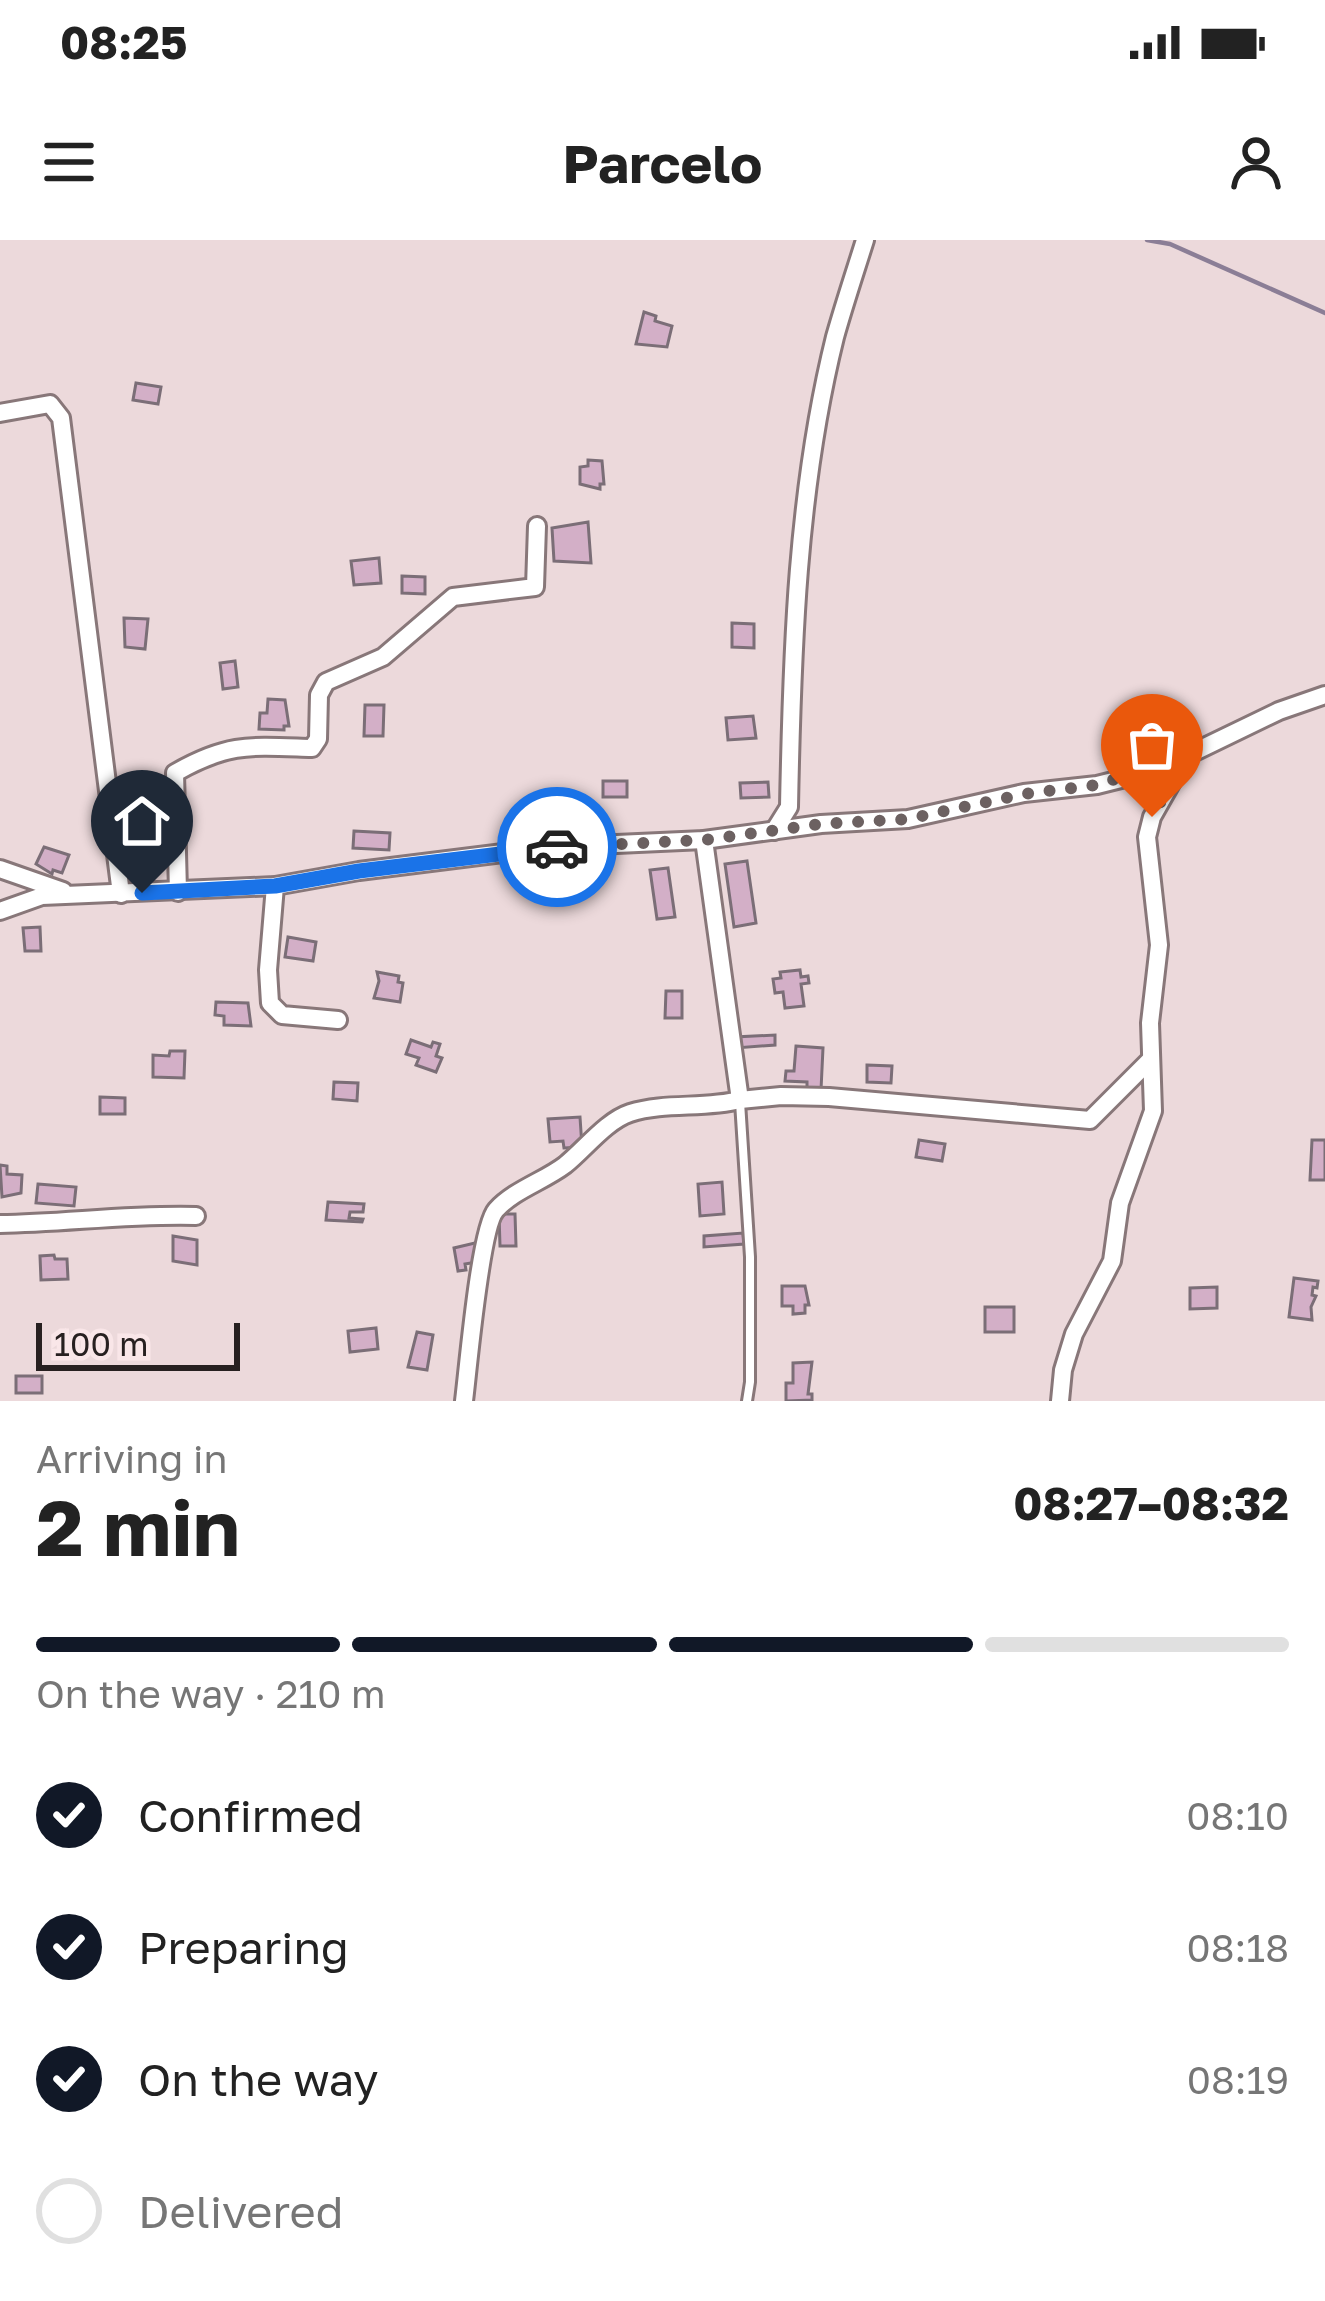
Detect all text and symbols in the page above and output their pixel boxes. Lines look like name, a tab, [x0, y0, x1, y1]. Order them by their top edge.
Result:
text: 08:25	[60, 15, 187, 69]
icon: menu	[36, 129, 102, 195]
icon: person	[1223, 129, 1289, 195]
text: Parcelo	[562, 130, 763, 195]
pin	[1101, 694, 1203, 817]
icon: bag	[1119, 712, 1185, 778]
pin	[91, 770, 193, 893]
courier	[497, 787, 617, 907]
icon: home	[109, 788, 175, 854]
icon: car	[524, 814, 590, 880]
scale bar	[36, 1317, 240, 1370]
text: 100 m	[54, 1324, 148, 1363]
text: Arriving in	[36, 1435, 227, 1482]
text: 08:27–08:32	[1013, 1476, 1289, 1530]
text: 2 min	[36, 1480, 240, 1573]
text: On the way · 210 m	[36, 1670, 386, 1717]
icon: check	[36, 1782, 102, 1848]
text: Confirmed	[138, 1788, 363, 1842]
text: 08:10	[1186, 1792, 1289, 1839]
icon: check	[36, 1914, 102, 1980]
text: Preparing	[138, 1920, 349, 1974]
text: 08:18	[1187, 1924, 1289, 1971]
icon: check	[36, 2046, 102, 2112]
text: On the way	[138, 2052, 379, 2106]
text: 08:19	[1187, 2056, 1289, 2103]
text: Delivered	[138, 2184, 343, 2238]

